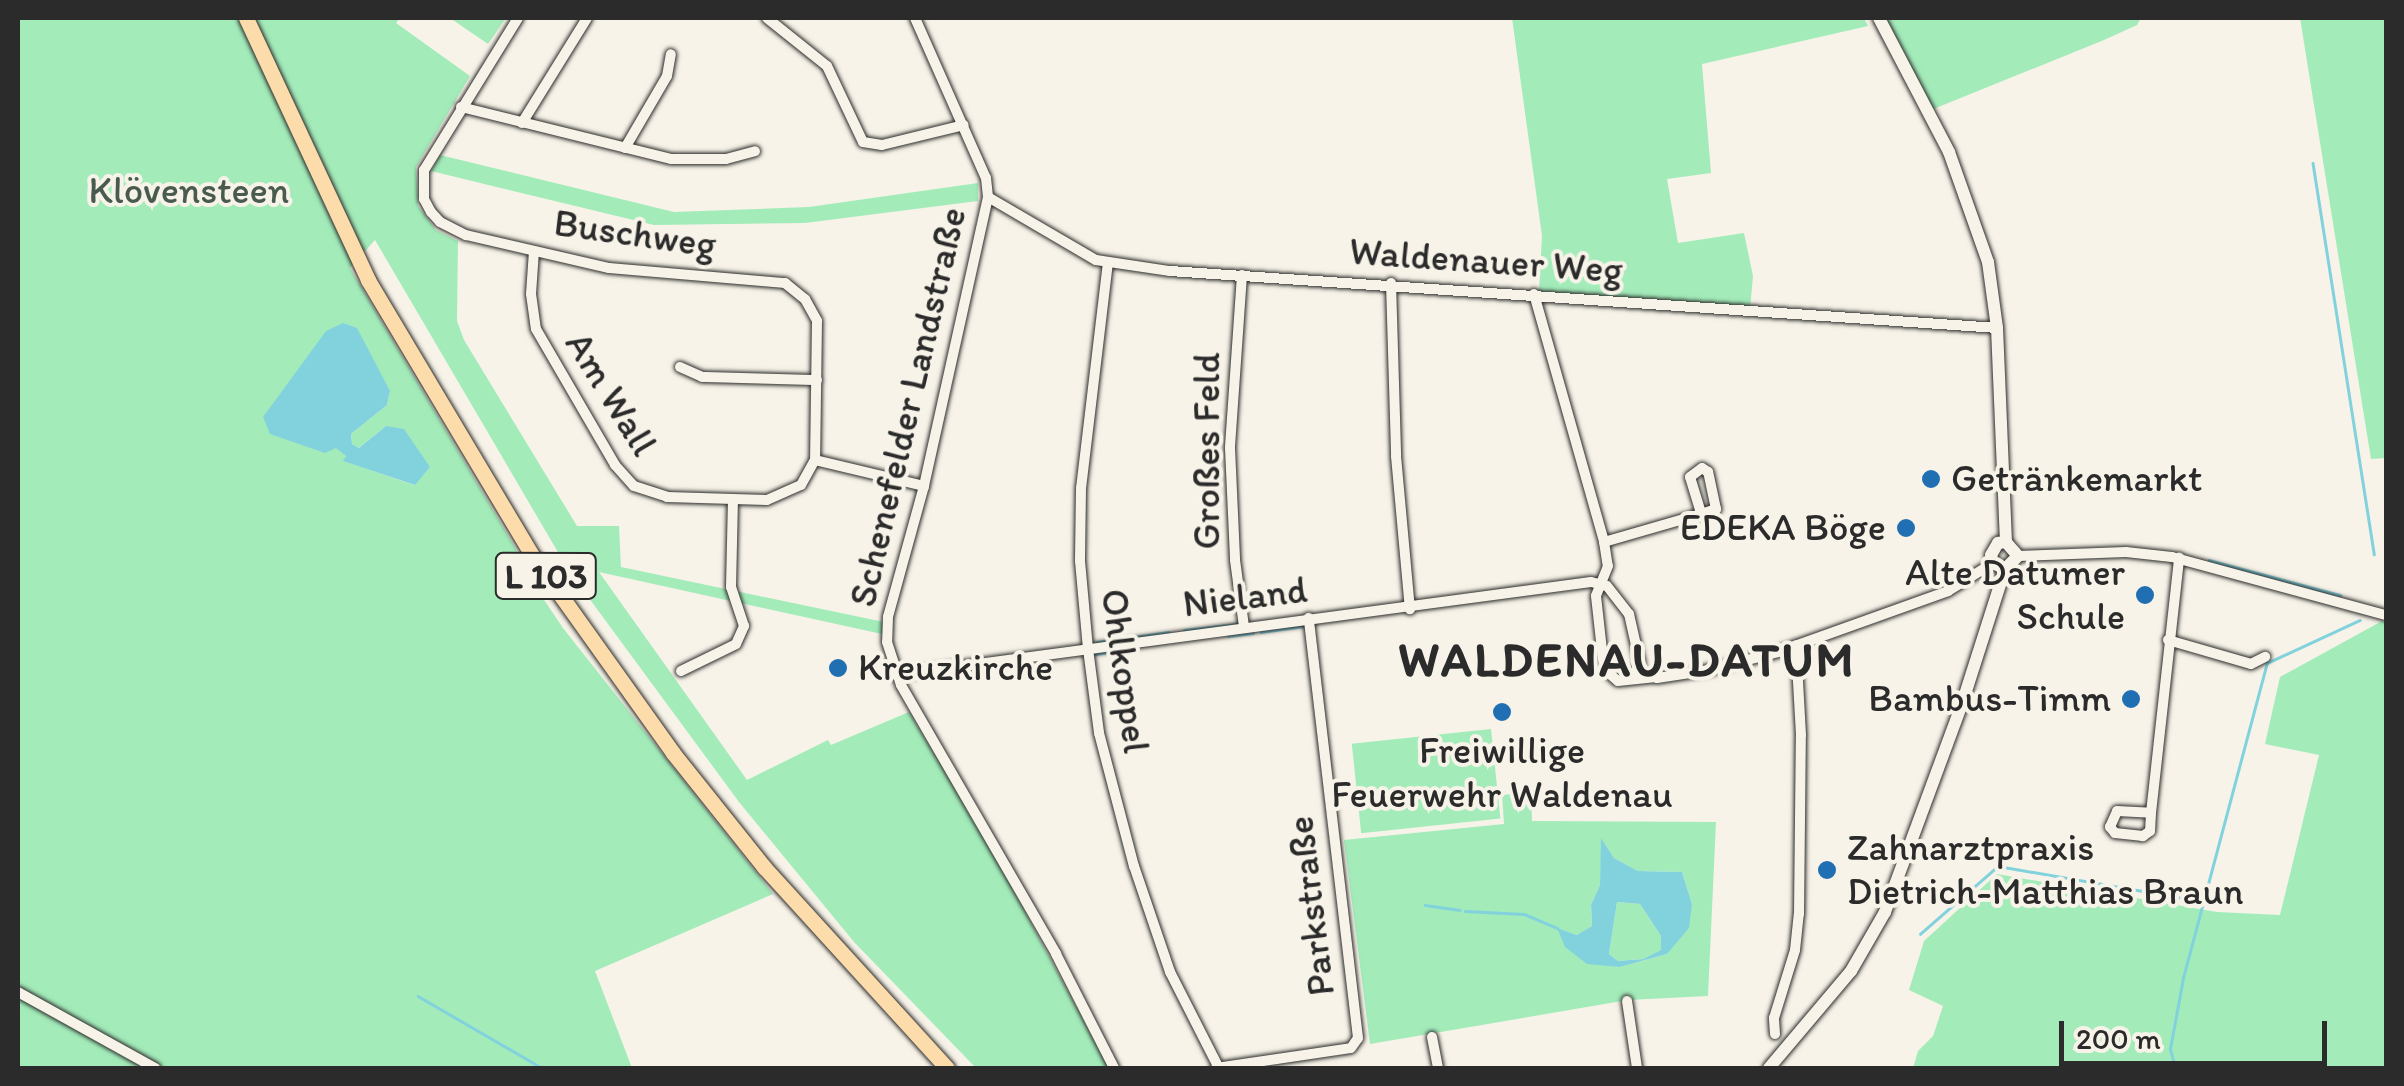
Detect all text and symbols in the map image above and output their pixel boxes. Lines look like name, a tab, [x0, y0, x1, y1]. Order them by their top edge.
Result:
park label: Klövensteen	[89, 168, 289, 214]
street label: Buschweg	[551, 200, 719, 268]
street label: Schenefelder Landstraße	[840, 203, 976, 611]
street label: Waldenauer Weg	[1348, 229, 1624, 293]
street label: Am Wall	[555, 324, 667, 464]
street label: Großes Feld	[1184, 353, 1230, 549]
place label: Getränkemarkt	[1951, 456, 2202, 502]
marker: Getränkemarkt	[1920, 468, 1942, 490]
place label: EDEKA Böge	[1680, 505, 1886, 551]
marker: EDEKA Böge	[1895, 517, 1917, 539]
road number: L 103	[494, 546, 598, 606]
place label: Alte Datumer Schule	[1905, 550, 2125, 640]
street label: Nieland	[1180, 567, 1310, 627]
marker: Alte Datumer Schule	[2134, 584, 2156, 606]
street label: Ohlkoppel	[1091, 586, 1159, 756]
district label: WALDENAU-DATUM	[1397, 631, 1857, 689]
place label: Kreuzkirche	[858, 645, 1053, 691]
marker: Kreuzkirche	[827, 657, 849, 679]
place label: Bambus-Timm	[1868, 676, 2111, 722]
marker: Bambus-Timm	[2120, 688, 2142, 710]
marker: Freiwillige Feuerwehr Waldenau	[1491, 701, 1513, 723]
place label: Freiwillige Feuerwehr Waldenau	[1332, 728, 1672, 818]
street label: Parkstraße	[1277, 814, 1345, 998]
place label: Zahnarztpraxis Dietrich-Matthias Braun	[1847, 825, 2243, 914]
marker: Zahnarztpraxis Dietrich-Matthias Braun	[1816, 859, 1838, 881]
scale bar	[2064, 1001, 2332, 1063]
text: 200 m	[2076, 1020, 2161, 1057]

